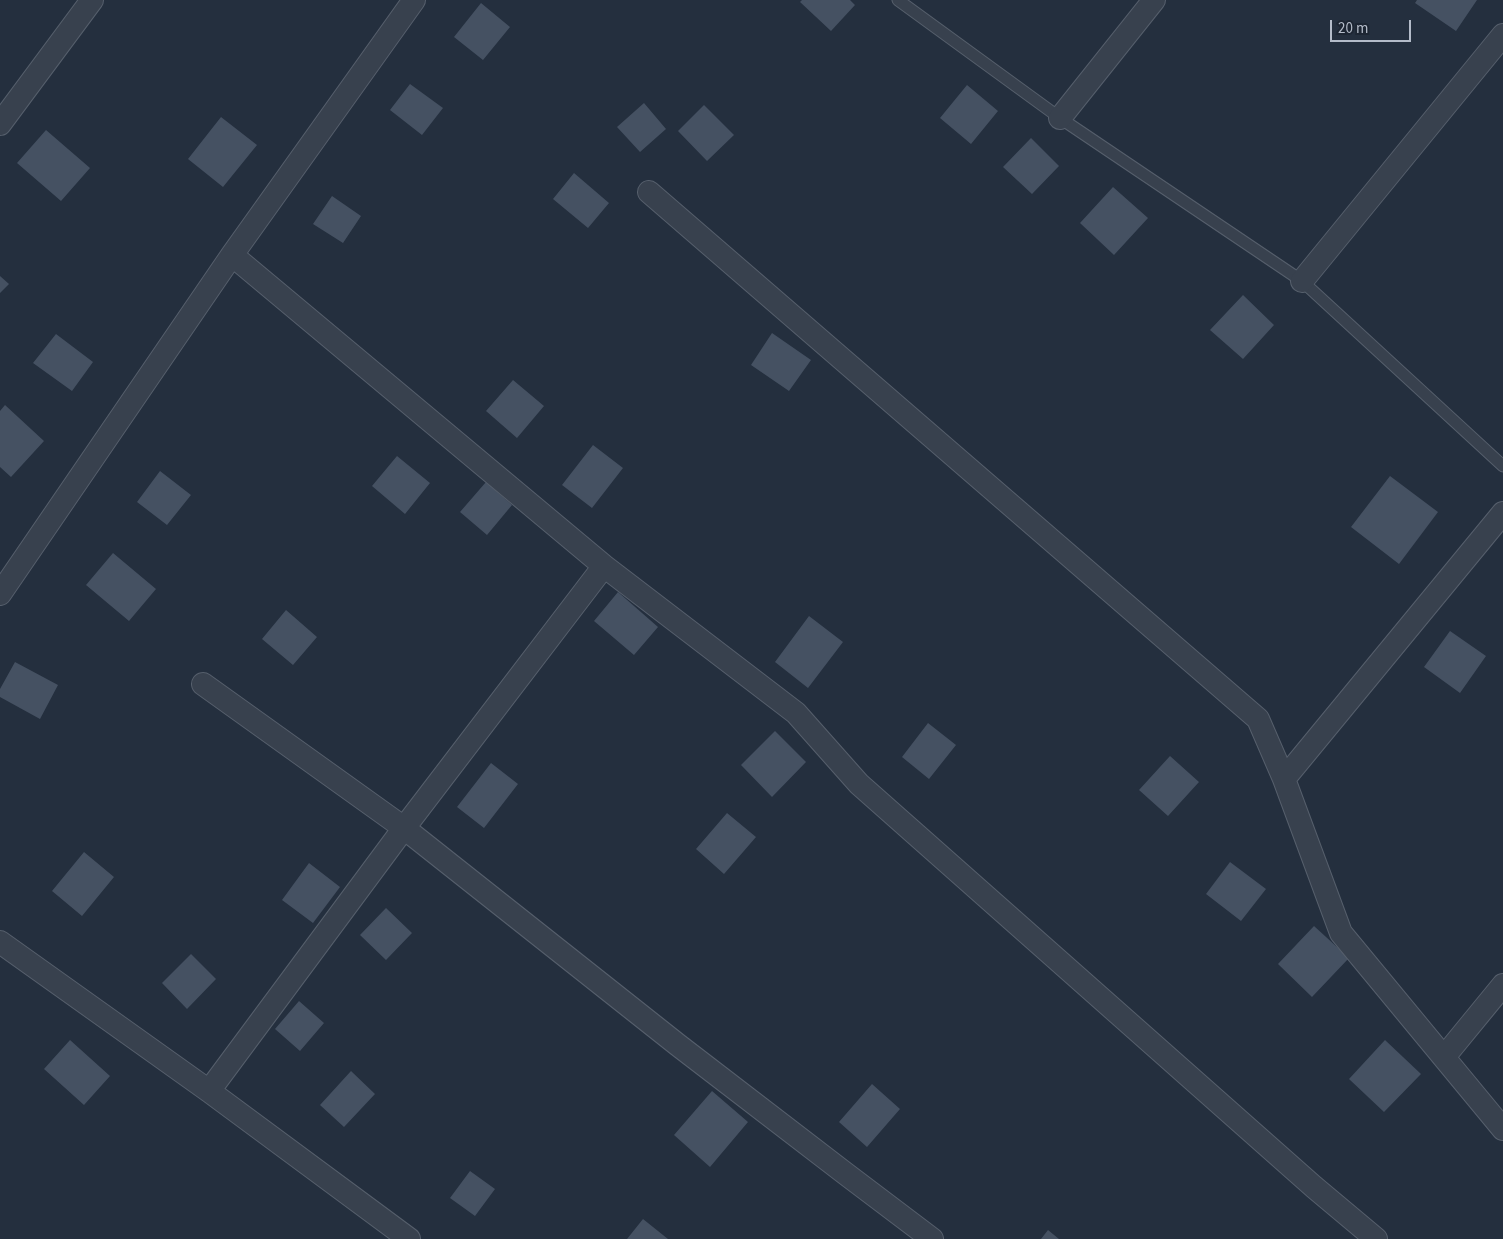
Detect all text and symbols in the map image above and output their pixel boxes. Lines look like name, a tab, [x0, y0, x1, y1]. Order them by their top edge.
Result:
scale bar	[1333, 10, 1414, 42]
text: 20 m	[1338, 18, 1368, 39]

